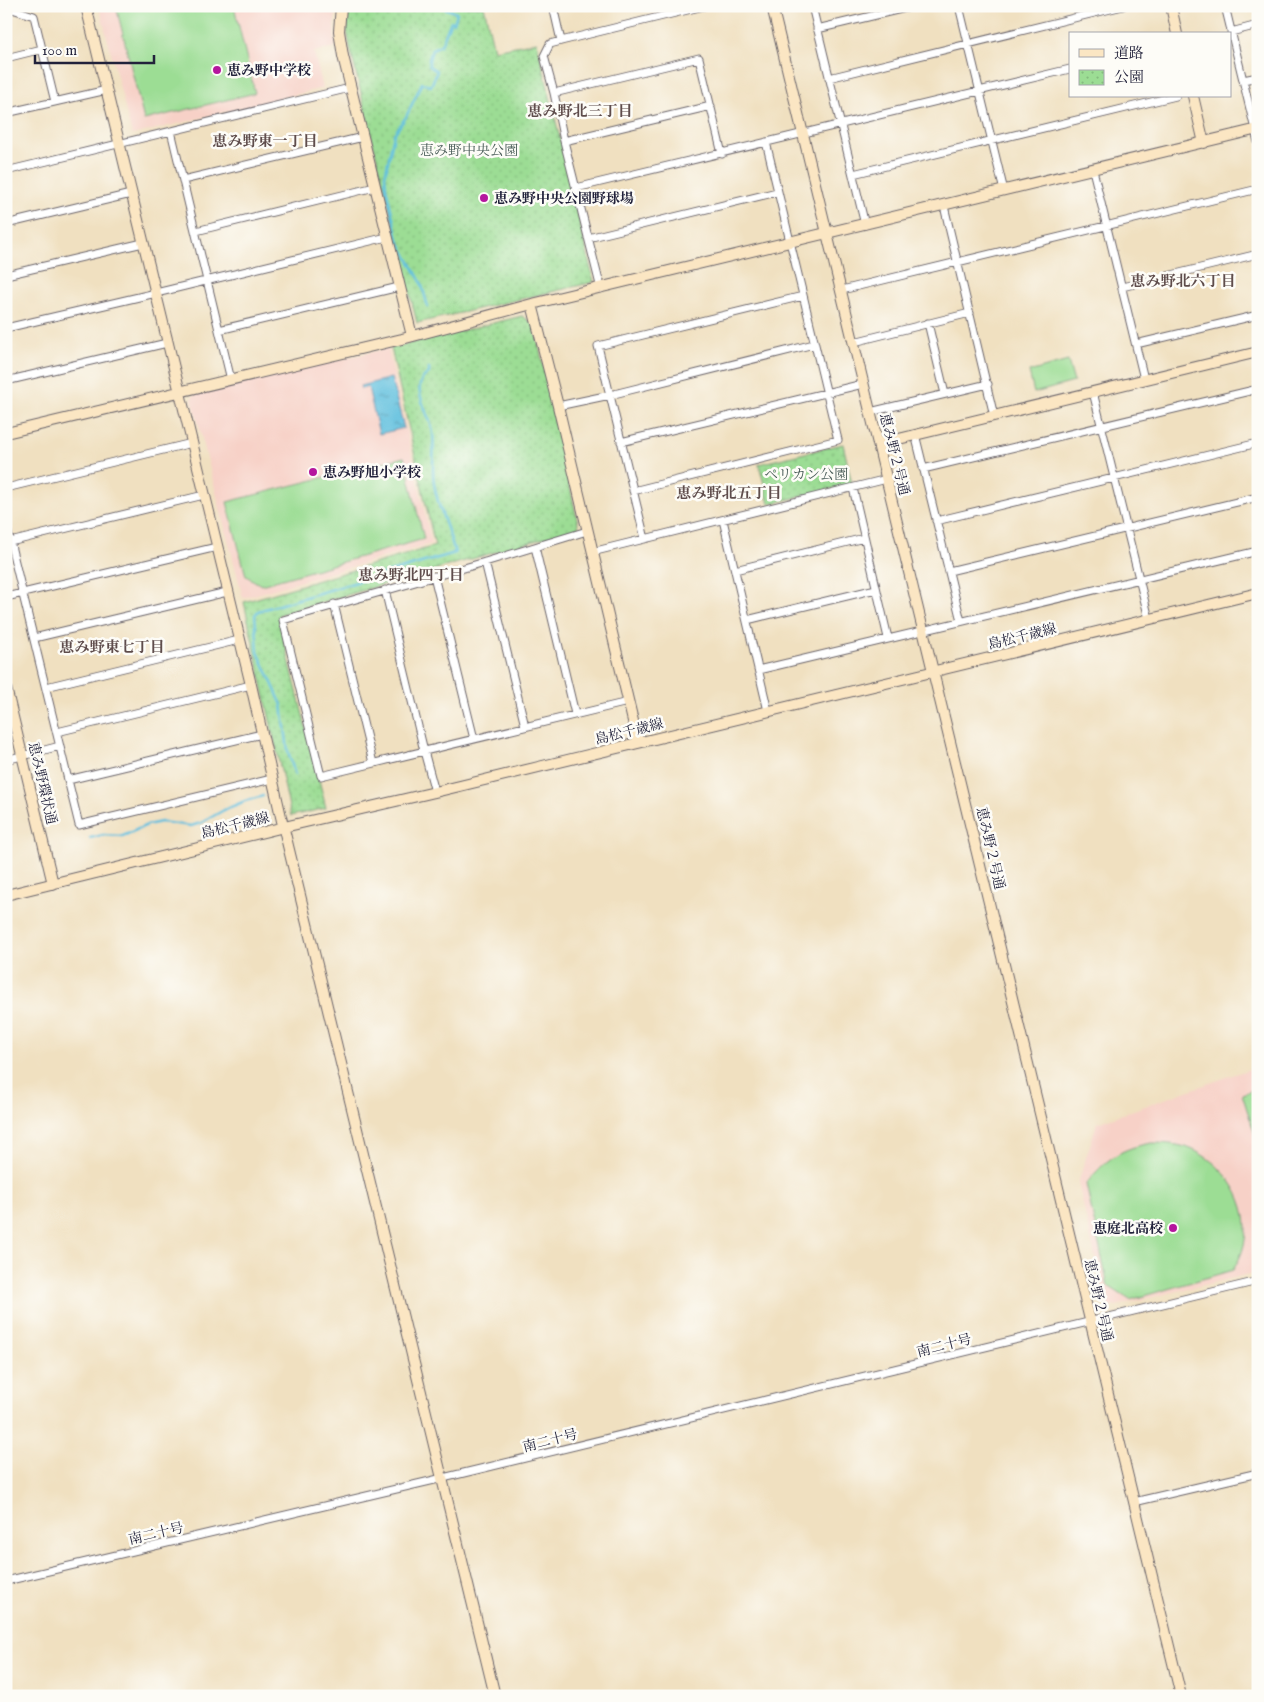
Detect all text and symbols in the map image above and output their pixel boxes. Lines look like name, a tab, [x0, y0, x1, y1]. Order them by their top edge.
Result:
scale bar	[35, 32, 154, 64]
legend	[1069, 32, 1232, 98]
text: 100 m	[42, 41, 78, 60]
text: 道路	[1114, 44, 1144, 63]
place label: 恵み野中学校	[227, 62, 311, 80]
marker: 恵み野中学校	[211, 64, 223, 76]
text: 公園	[1114, 68, 1144, 87]
district label: 恵み野北三丁目	[527, 102, 633, 121]
district label: 恵み野東一丁目	[212, 132, 318, 151]
park label: 恵み野中央公園	[420, 142, 518, 160]
place label: 恵み野中央公園野球場	[494, 190, 634, 208]
marker: 恵み野中央公園野球場	[478, 192, 490, 204]
district label: 恵み野北六丁目	[1130, 272, 1236, 291]
street label: 恵み野２号通	[875, 411, 913, 497]
place label: 恵み野旭小学校	[323, 464, 421, 482]
marker: 恵み野旭小学校	[307, 466, 319, 478]
park label: ペリカン公園	[764, 466, 848, 484]
district label: 恵み野北五丁目	[676, 484, 782, 503]
district label: 恵み野北四丁目	[358, 566, 464, 585]
street label: 島松千歳線	[986, 620, 1058, 654]
district label: 恵み野東七丁目	[59, 638, 165, 657]
street label: 島松千歳線	[593, 715, 665, 749]
street label: 恵み野環状通	[24, 740, 60, 826]
street label: 恵み野２号通	[972, 805, 1008, 891]
street label: 島松千歳線	[199, 809, 271, 843]
place label: 恵庭北高校	[1093, 1220, 1163, 1238]
marker: 恵庭北高校	[1167, 1222, 1179, 1234]
street label: 恵み野２号通	[1080, 1257, 1116, 1343]
street label: 南二十号	[915, 1330, 974, 1361]
street label: 南二十号	[521, 1425, 580, 1456]
street label: 南二十号	[127, 1519, 186, 1549]

